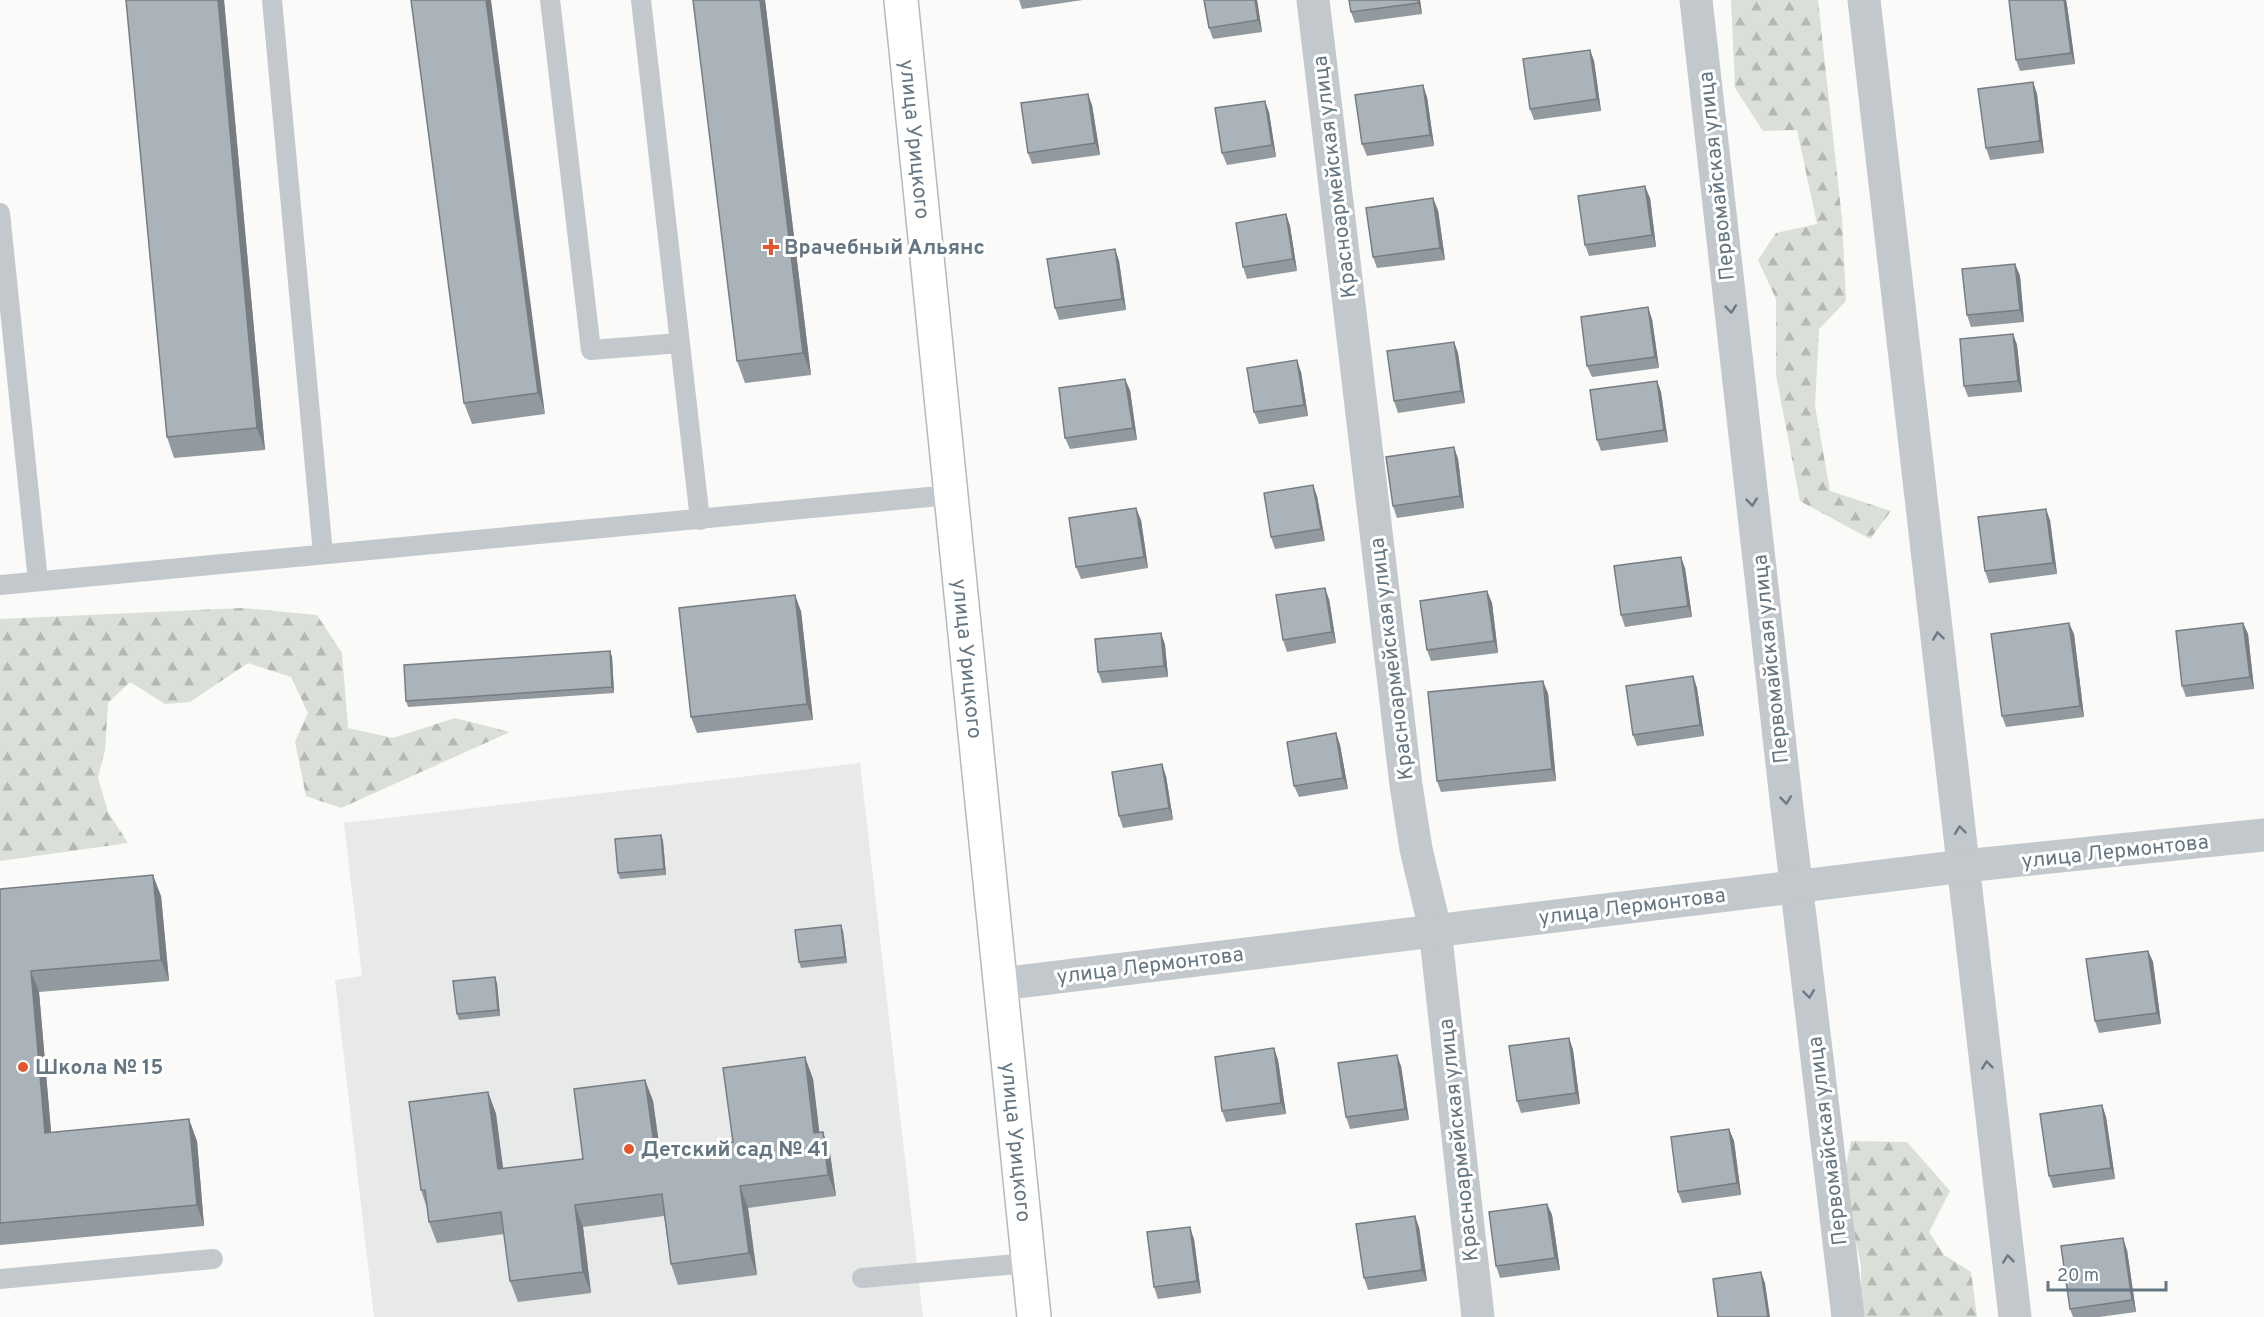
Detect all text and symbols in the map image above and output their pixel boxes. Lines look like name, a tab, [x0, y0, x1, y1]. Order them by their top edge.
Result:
street label: Красноармейская улица	[1307, 54, 1364, 300]
street label: улица Урицкого	[892, 58, 935, 221]
street label: Первомайская улица	[1693, 70, 1742, 282]
place label: Врачебный Альянс	[784, 235, 985, 262]
marker: Врачебный Альянс	[762, 238, 780, 256]
one-way arrow	[1724, 304, 1736, 313]
one-way arrow	[1745, 498, 1758, 507]
street label: Красноармейская улица	[1364, 536, 1421, 782]
street label: Первомайская улица	[1747, 553, 1796, 765]
street label: улица Урицкого	[945, 578, 988, 740]
one-way arrow	[1932, 631, 1944, 640]
one-way arrow	[1779, 796, 1792, 805]
one-way arrow	[1954, 825, 1967, 834]
street label: улица Лермонтова	[2020, 829, 2210, 876]
street label: улица Лермонтова	[1537, 883, 1727, 932]
street label: улица Лермонтова	[1055, 942, 1245, 991]
one-way arrow	[1803, 989, 1815, 999]
street label: Красноармейская улица	[1433, 1017, 1486, 1263]
street label: Первомайская улица	[1802, 1035, 1855, 1247]
place label: Школа № 15	[35, 1055, 163, 1082]
marker: Школа № 15	[16, 1060, 30, 1074]
street label: улица Урицкого	[993, 1061, 1036, 1223]
one-way arrow	[1981, 1061, 1994, 1070]
place label: Детский сад № 41	[641, 1137, 829, 1164]
marker: Детский сад № 41	[622, 1142, 636, 1156]
one-way arrow	[2003, 1254, 2015, 1263]
scale bar	[2048, 1254, 2166, 1292]
text: 20 m	[2057, 1265, 2099, 1288]

